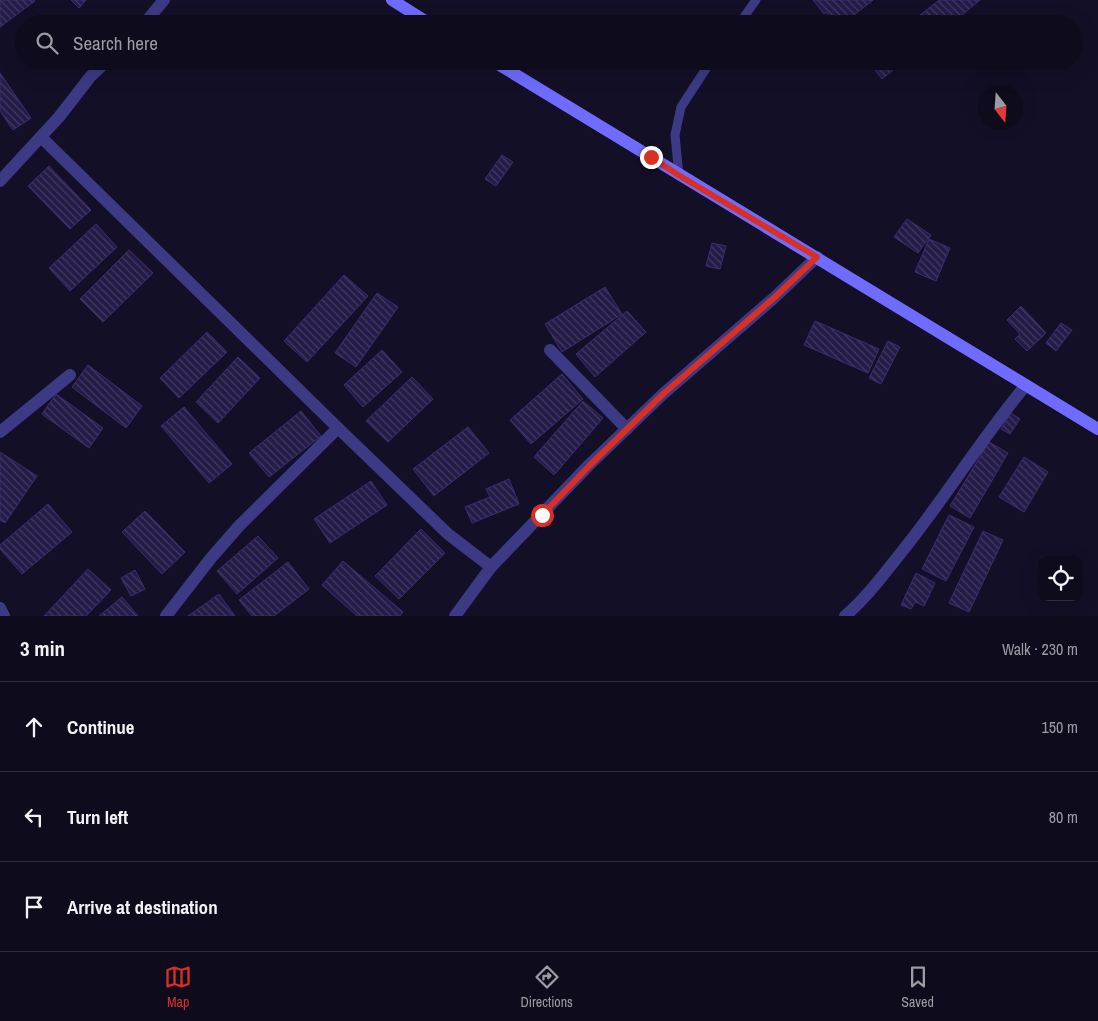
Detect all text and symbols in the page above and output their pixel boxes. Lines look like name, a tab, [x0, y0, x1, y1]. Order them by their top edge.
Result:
search box	[15, 15, 1083, 70]
icon: search	[33, 29, 61, 57]
text: Search here	[73, 30, 158, 56]
north arrow	[978, 85, 1023, 130]
route end	[640, 146, 663, 169]
route start	[531, 504, 554, 527]
map controls	[1038, 556, 1083, 601]
button: locate	[1038, 556, 1083, 601]
text: 3 min	[20, 634, 65, 663]
text: Walk · 230 m	[1002, 638, 1078, 660]
icon: ahead	[20, 713, 48, 741]
text: Continue	[67, 714, 135, 740]
text: 150 m	[1042, 716, 1078, 738]
icon: left	[20, 803, 48, 831]
text: Turn left	[67, 804, 128, 830]
text: 80 m	[1049, 806, 1078, 828]
icon: arrive	[20, 893, 48, 921]
text: Arrive at destination	[67, 894, 218, 920]
tab: Map	[164, 963, 192, 1011]
tab: Directions	[521, 963, 573, 1011]
tab: Saved	[901, 963, 934, 1011]

